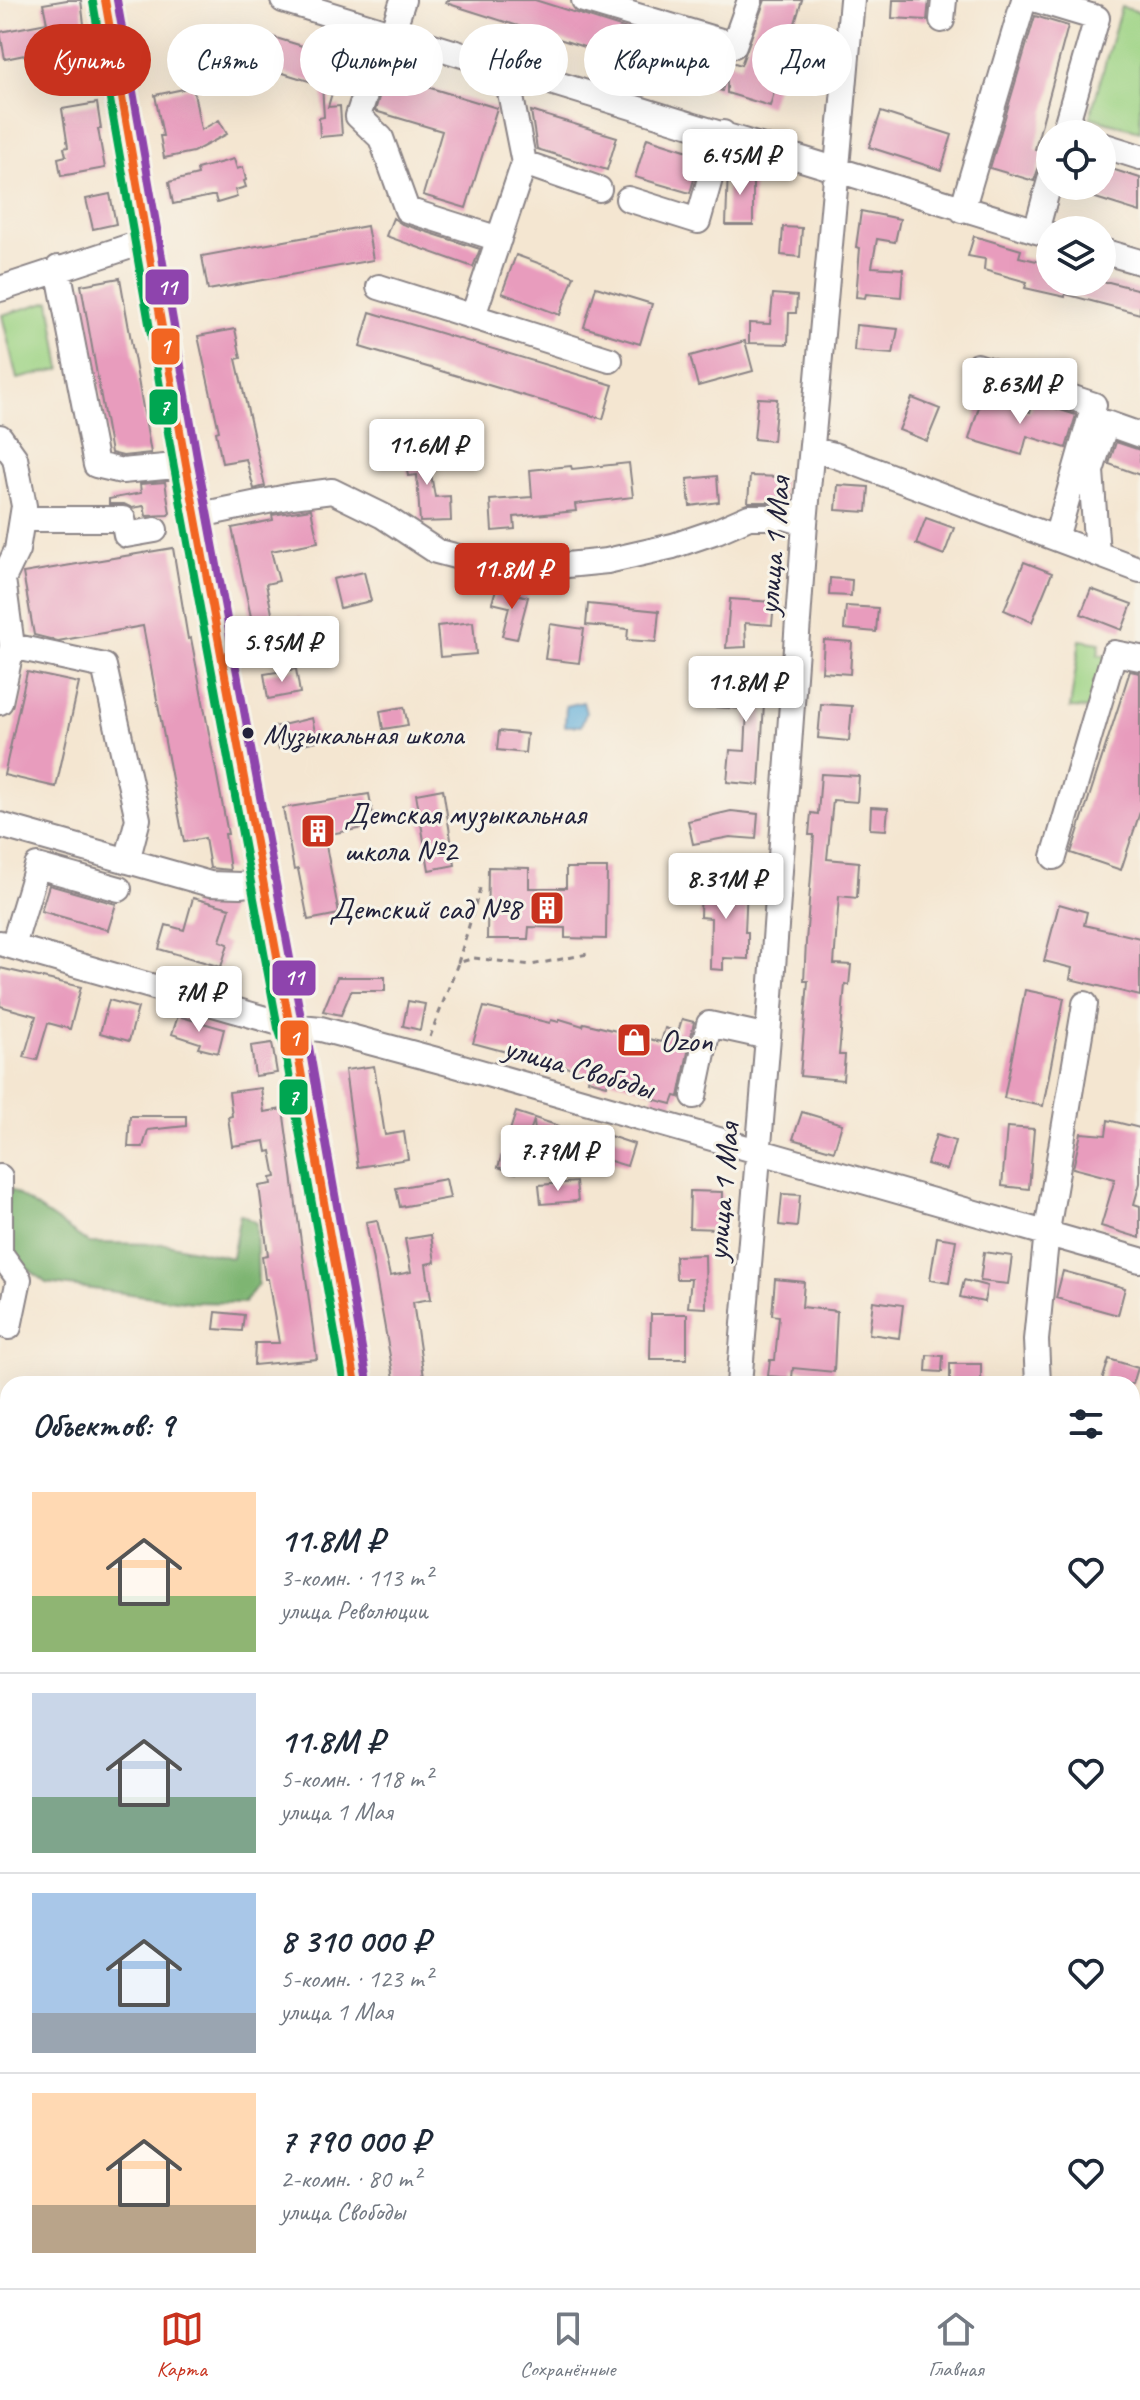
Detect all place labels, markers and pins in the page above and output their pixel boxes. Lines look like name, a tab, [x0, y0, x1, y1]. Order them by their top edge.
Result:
pin: 6.45M ₽	[666, 129, 814, 197]
pin: 8.63M ₽	[946, 358, 1094, 426]
pin: 11.6M ₽	[353, 419, 501, 487]
pin: 11.8M ₽	[438, 543, 586, 611]
pin: 5.95M ₽	[208, 616, 356, 684]
pin: 11.8M ₽	[672, 656, 820, 724]
place label: Музыкальная школа	[263, 715, 465, 753]
marker: Музыкальная школа	[240, 725, 256, 741]
place label: Детская музыкальная школа №2	[344, 793, 588, 871]
building icon: Детская музыкальная школа №2	[299, 812, 337, 850]
pin: 8.31M ₽	[652, 853, 800, 921]
place label: Детский сад №8	[329, 888, 524, 929]
building icon: Детский сад №8	[528, 889, 566, 927]
pin: 7M ₽	[152, 966, 246, 1034]
place label: Ozon	[660, 1020, 713, 1061]
shop icon: Ozon	[615, 1021, 653, 1059]
pin: 7.79M ₽	[484, 1125, 632, 1193]

